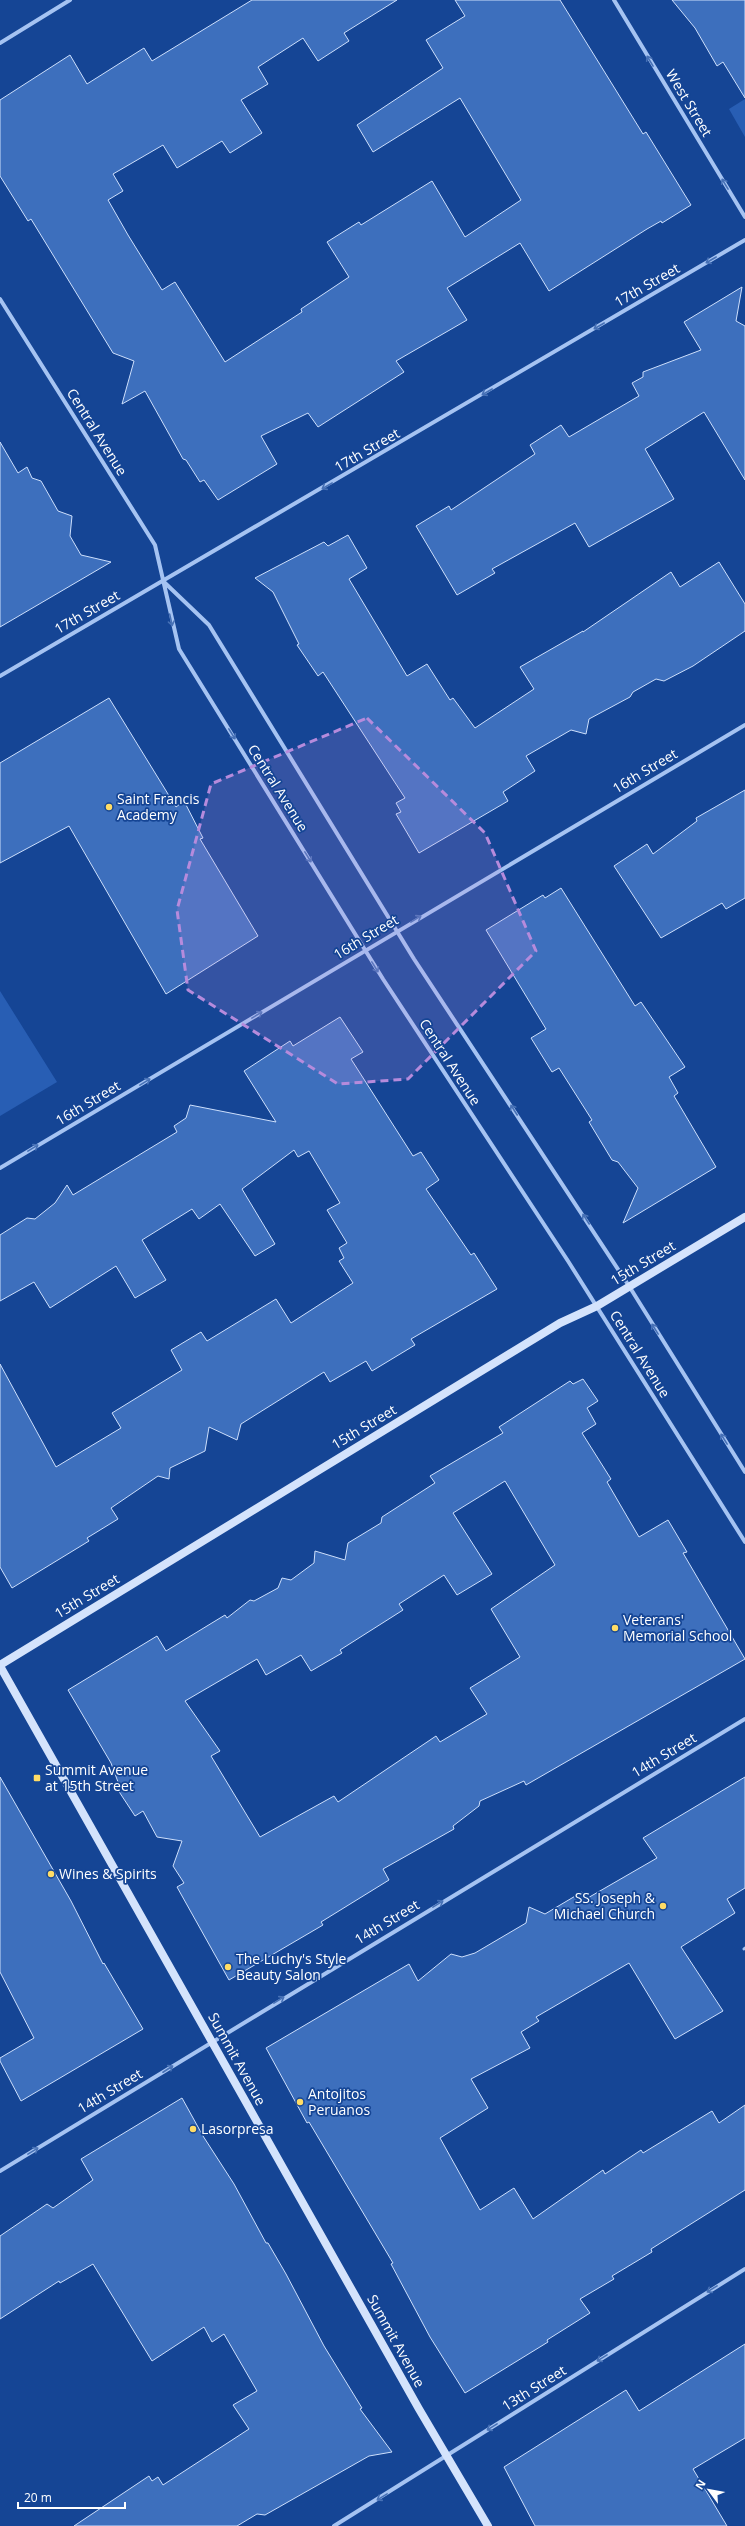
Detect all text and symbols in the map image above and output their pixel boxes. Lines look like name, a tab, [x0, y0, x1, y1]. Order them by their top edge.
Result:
one-way arrow	[646, 55, 654, 67]
street label: West Street	[662, 66, 717, 140]
one-way arrow	[720, 178, 728, 190]
one-way arrow	[705, 257, 717, 265]
street label: 17th Street	[611, 258, 683, 311]
one-way arrow	[594, 322, 605, 330]
street label: Central Avenue	[63, 384, 132, 479]
one-way arrow	[481, 388, 493, 396]
street label: 17th Street	[331, 423, 403, 476]
one-way arrow	[321, 483, 333, 491]
street label: 17th Street	[51, 585, 123, 638]
one-way arrow	[168, 613, 176, 626]
one-way arrow	[228, 728, 236, 740]
street label: Central Avenue	[244, 740, 313, 835]
street label: 16th Street	[609, 744, 681, 797]
place label: Saint Francis Academy	[117, 789, 200, 824]
marker: Saint Francis Academy	[104, 802, 114, 812]
one-way arrow	[304, 851, 312, 863]
street label: 16th Street	[330, 910, 402, 963]
one-way arrow	[410, 915, 422, 923]
one-way arrow	[371, 962, 380, 973]
one-way arrow	[251, 1011, 263, 1019]
street label: Central Avenue	[415, 1015, 486, 1109]
street label: 16th Street	[52, 1076, 124, 1129]
one-way arrow	[139, 1077, 151, 1085]
one-way arrow	[510, 1105, 518, 1116]
one-way arrow	[27, 1144, 39, 1152]
one-way arrow	[581, 1213, 589, 1225]
street label: 15th Street	[607, 1236, 679, 1289]
street label: Central Avenue	[606, 1306, 675, 1401]
one-way arrow	[651, 1324, 659, 1335]
street label: 15th Street	[328, 1400, 400, 1453]
one-way arrow	[720, 1433, 728, 1445]
street label: 15th Street	[51, 1569, 123, 1622]
place label: Veterans' Memorial School	[623, 1610, 732, 1645]
marker: Veterans' Memorial School	[610, 1623, 620, 1633]
street label: 14th Street	[628, 1728, 700, 1781]
place label: Summit Avenue at 15th Street	[45, 1760, 148, 1795]
marker: Summit Avenue at 15th Street	[32, 1773, 42, 1783]
place label: Wines & Spirits	[59, 1864, 157, 1883]
marker: Wines & Spirits	[46, 1869, 56, 1879]
place label: SS. Joseph & Michael Church	[554, 1888, 656, 1923]
street label: 14th Street	[351, 1895, 423, 1948]
one-way arrow	[432, 1900, 444, 1908]
marker: SS. Joseph & Michael Church	[658, 1901, 668, 1911]
place label: The Luchy's Style Beauty Salon	[236, 1949, 347, 1984]
marker: The Luchy's Style Beauty Salon	[223, 1962, 233, 1972]
one-way arrow	[273, 1996, 285, 2004]
street label: Summit Avenue	[204, 2009, 271, 2109]
street label: 14th Street	[74, 2064, 146, 2117]
one-way arrow	[163, 2065, 174, 2073]
place label: Antojitos Peruanos	[308, 2084, 370, 2119]
marker: Antojitos Peruanos	[295, 2097, 305, 2107]
place label: Lasorpresa	[201, 2119, 274, 2138]
marker: Lasorpresa	[188, 2124, 198, 2134]
one-way arrow	[27, 2146, 39, 2154]
one-way arrow	[706, 2286, 718, 2294]
street label: Summit Avenue	[363, 2291, 430, 2391]
one-way arrow	[596, 2355, 608, 2363]
street label: 13th Street	[498, 2360, 569, 2415]
one-way arrow	[486, 2423, 497, 2432]
north arrow	[689, 2470, 729, 2510]
text: N	[691, 2477, 709, 2492]
scale bar	[18, 2484, 125, 2510]
text: 20 m	[24, 2489, 52, 2506]
one-way arrow	[377, 2493, 388, 2501]

